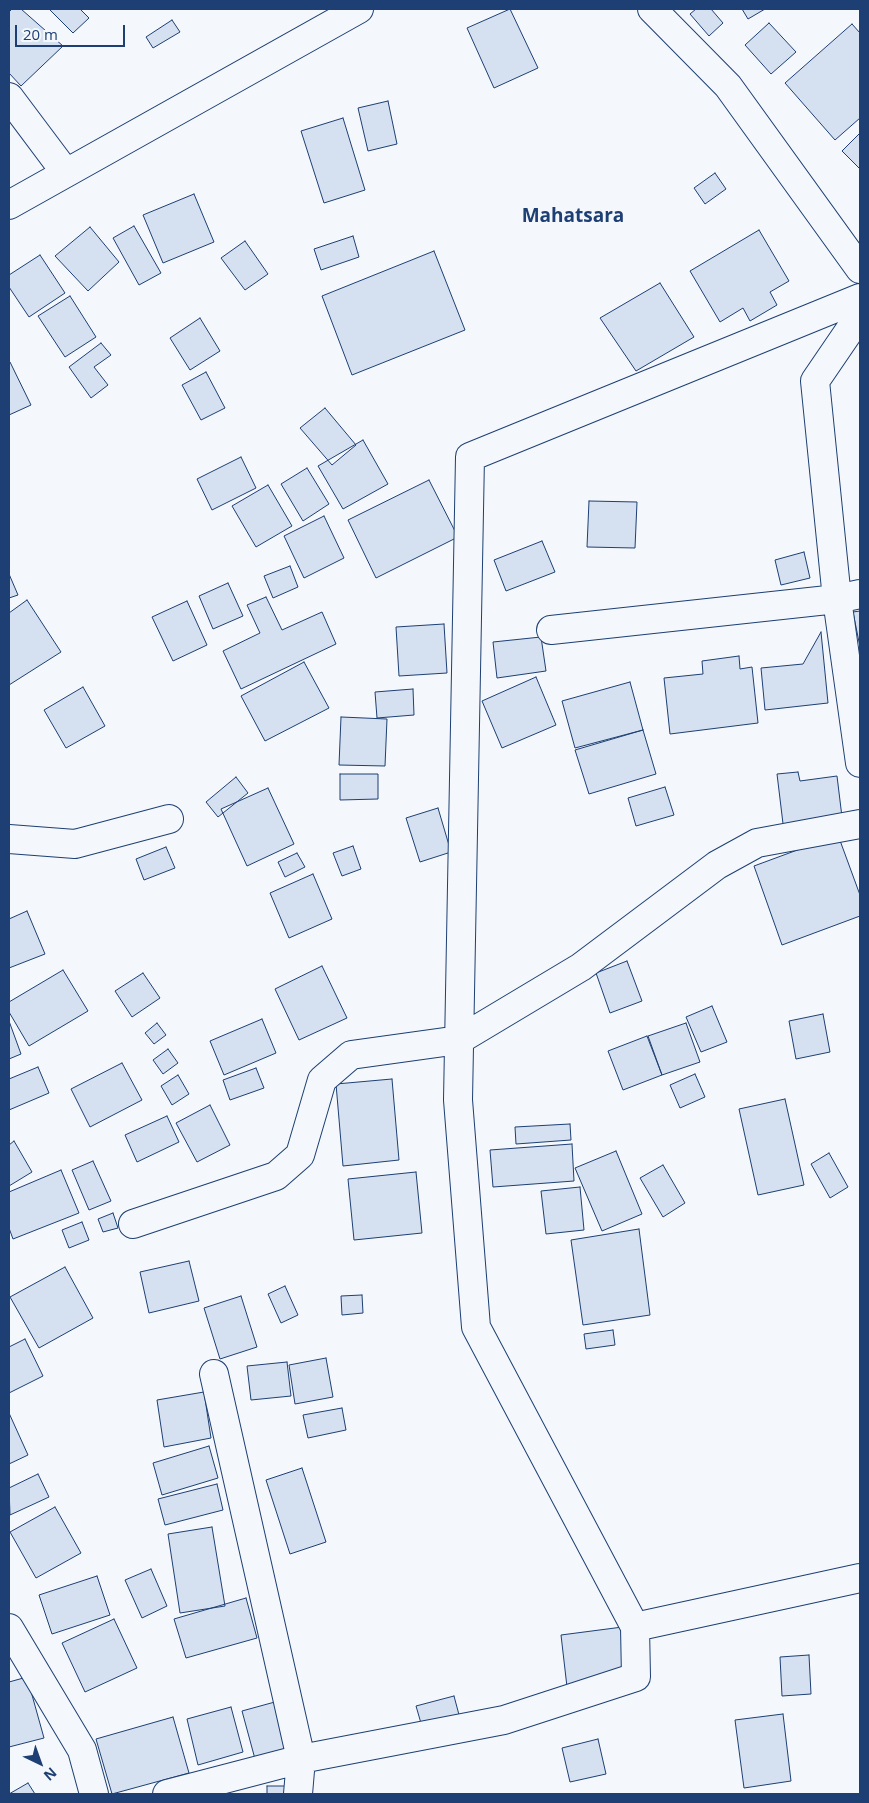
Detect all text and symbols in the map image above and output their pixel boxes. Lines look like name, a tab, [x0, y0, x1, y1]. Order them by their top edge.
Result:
scale bar	[18, 15, 128, 47]
text: 20 m	[23, 24, 58, 44]
district label: Mahatsara	[522, 206, 624, 228]
north arrow	[15, 1738, 65, 1788]
text: N	[40, 1764, 61, 1785]

